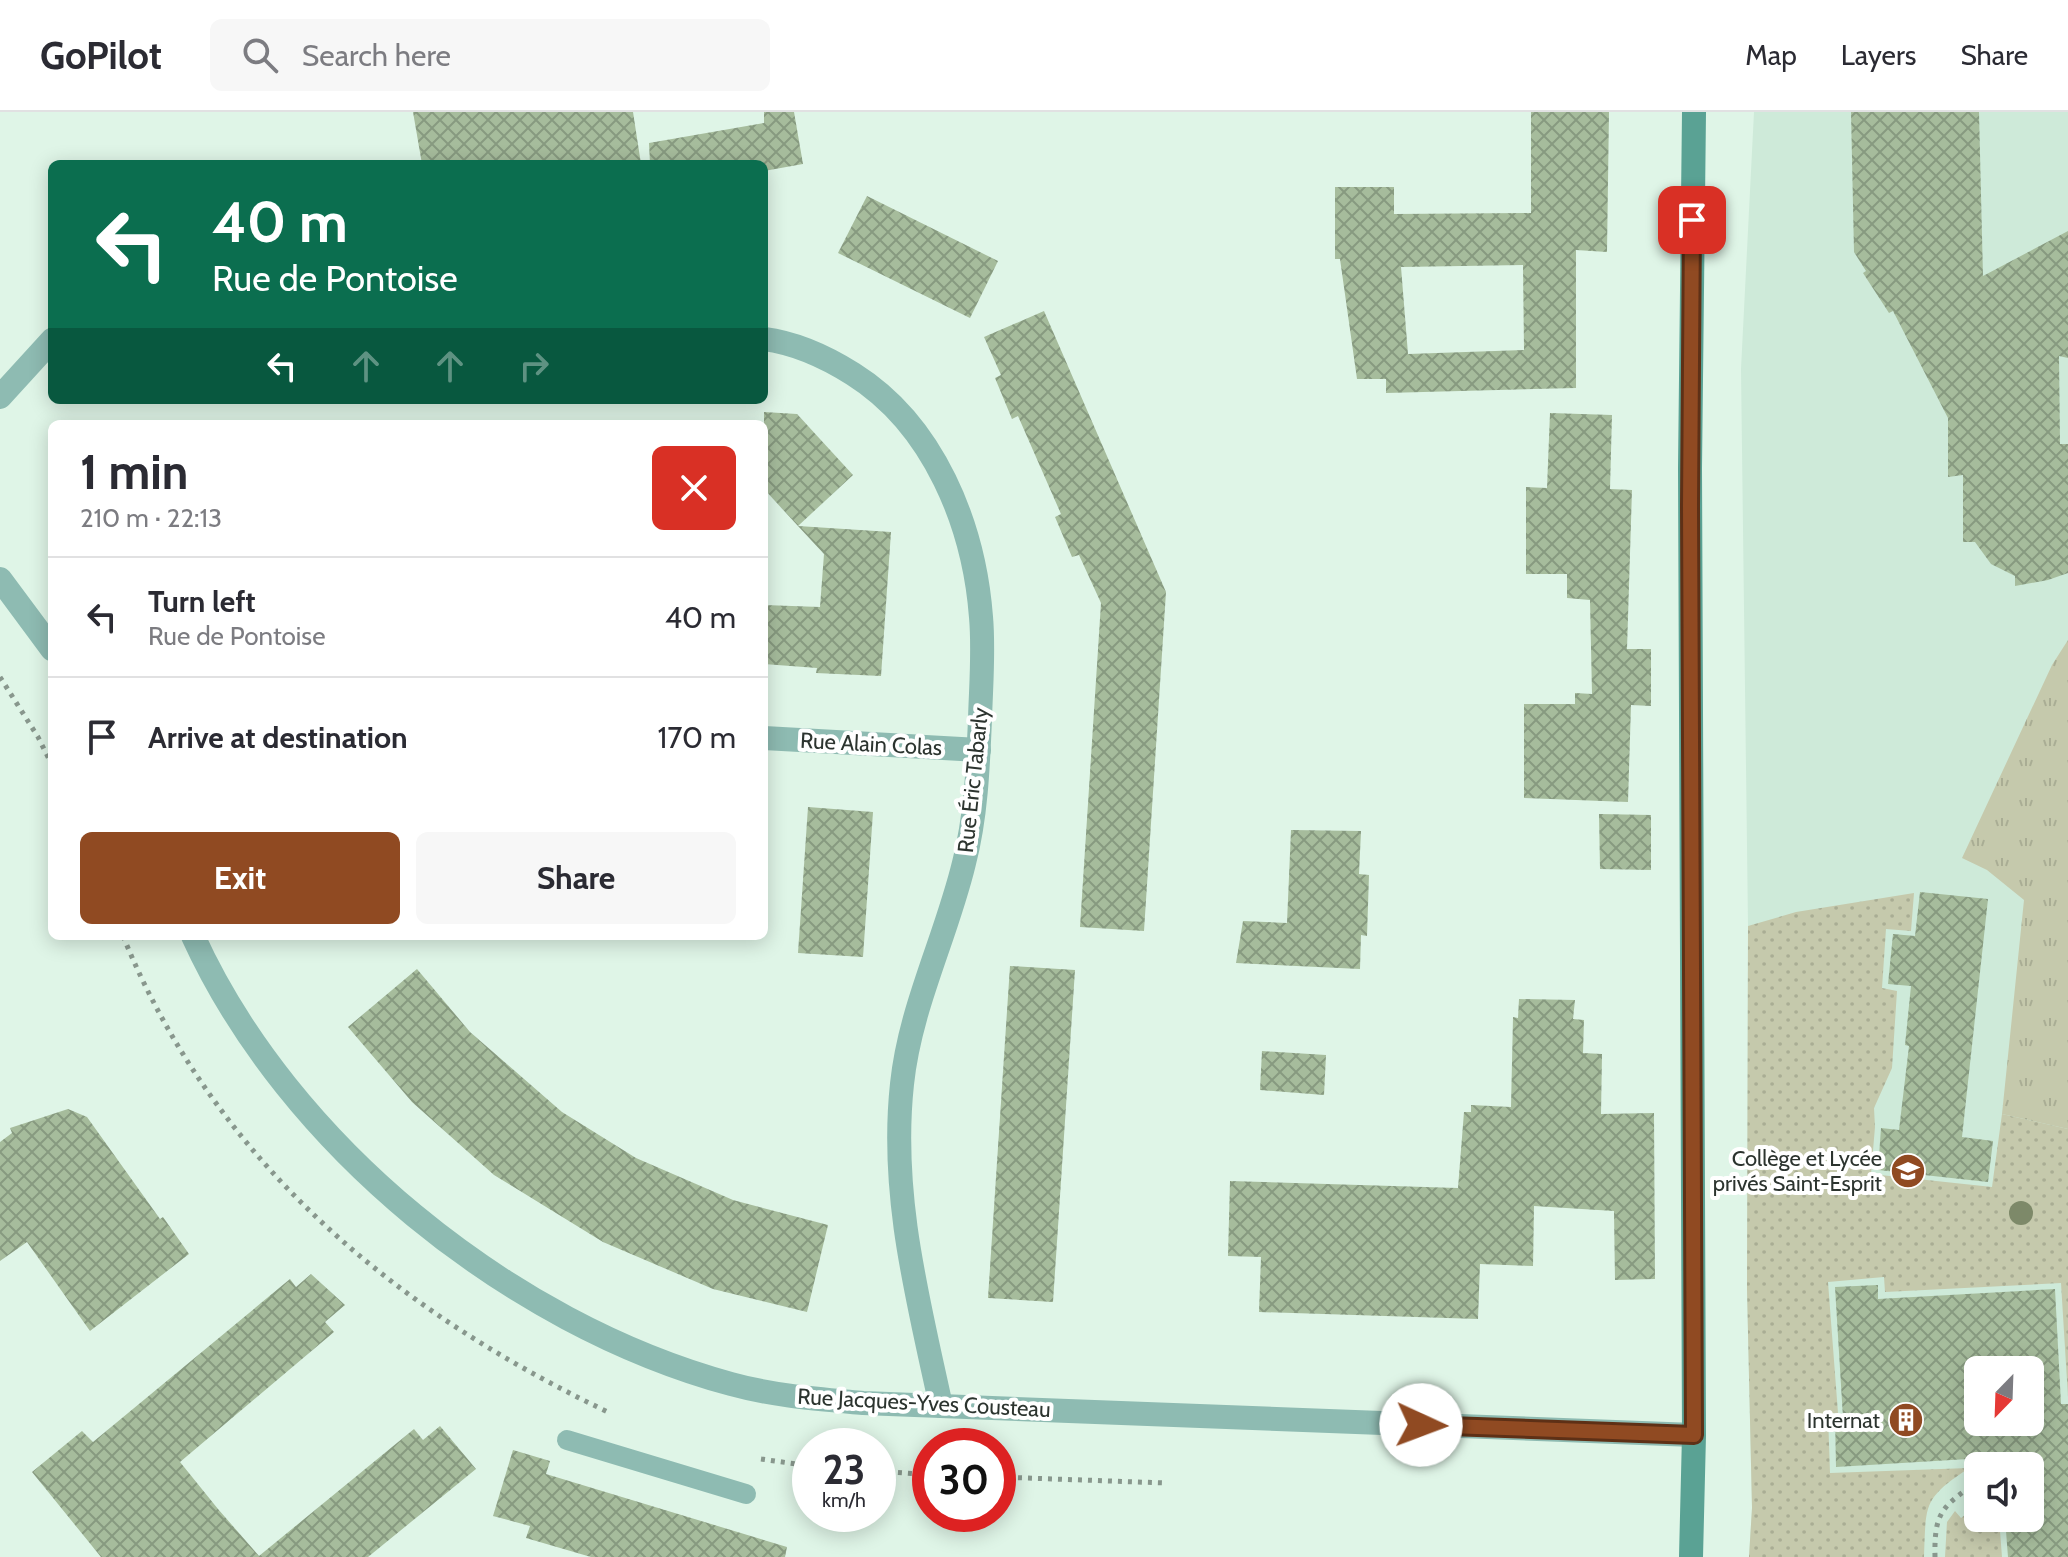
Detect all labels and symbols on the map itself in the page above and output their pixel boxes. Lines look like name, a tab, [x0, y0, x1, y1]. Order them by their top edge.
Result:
pin	[1658, 186, 1726, 254]
street label: Rue Éric Tabarly	[952, 706, 994, 854]
street label: Rue Alain Colas	[799, 727, 943, 761]
place label: Collège et Lycée privés Saint-Esprit	[1713, 1145, 1883, 1197]
school or university icon: Collège et Lycée privés Saint-Esprit	[1889, 1152, 1927, 1190]
north arrow	[1964, 1356, 2044, 1436]
street label: Rue Jacques-Yves Cousteau	[797, 1383, 1051, 1423]
position arrow	[1379, 1383, 1463, 1467]
building icon: Internat	[1887, 1401, 1925, 1439]
place label: Internat	[1807, 1407, 1881, 1434]
speed limit sign: 30	[912, 1428, 1016, 1532]

